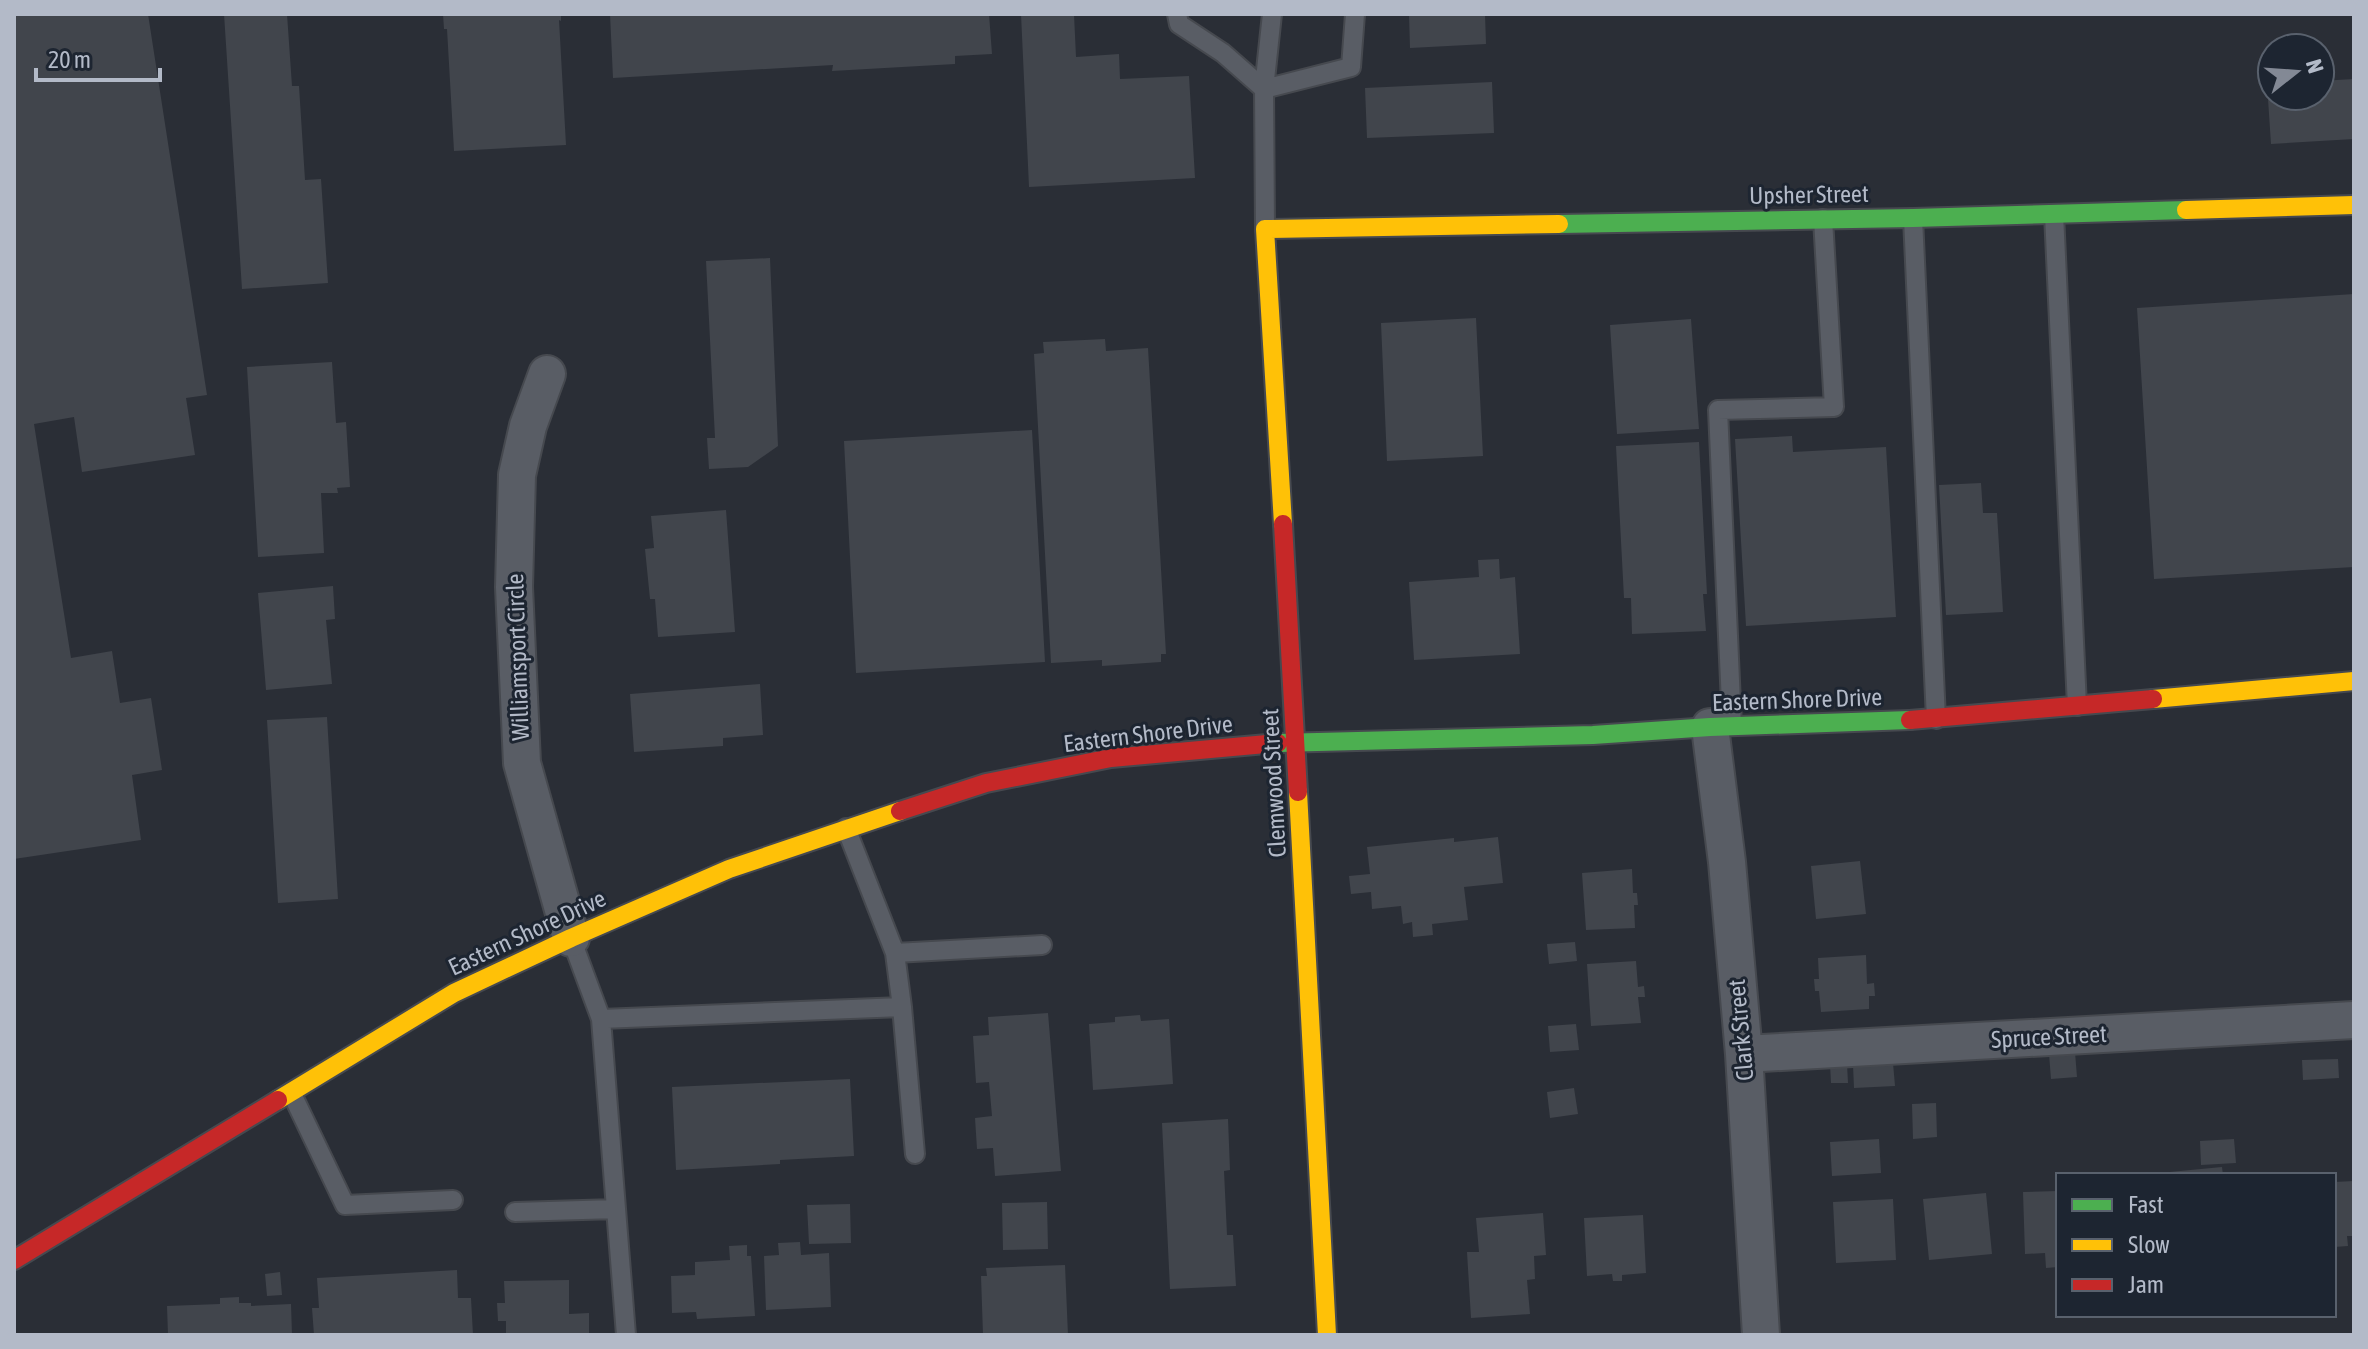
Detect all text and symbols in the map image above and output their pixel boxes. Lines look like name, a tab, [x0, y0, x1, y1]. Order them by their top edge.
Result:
scale bar	[36, 32, 160, 82]
north arrow	[2256, 32, 2336, 112]
text: 20 m	[48, 46, 91, 73]
text: N	[2301, 56, 2329, 76]
street label: Upsher Street	[1749, 180, 1869, 209]
street label: Williamsport Circle	[501, 573, 534, 741]
street label: Eastern Shore Drive	[1711, 683, 1883, 716]
street label: Clemwood Street	[1256, 708, 1291, 858]
street label: Eastern Shore Drive	[1062, 710, 1234, 757]
street label: Eastern Shore Drive	[444, 884, 610, 981]
street label: Clark Street	[1723, 978, 1758, 1082]
street label: Spruce Street	[1990, 1020, 2108, 1053]
legend	[2056, 1173, 2336, 1317]
text: Fast	[2128, 1191, 2164, 1218]
text: Slow	[2128, 1231, 2170, 1258]
text: Jam	[2128, 1271, 2164, 1298]

